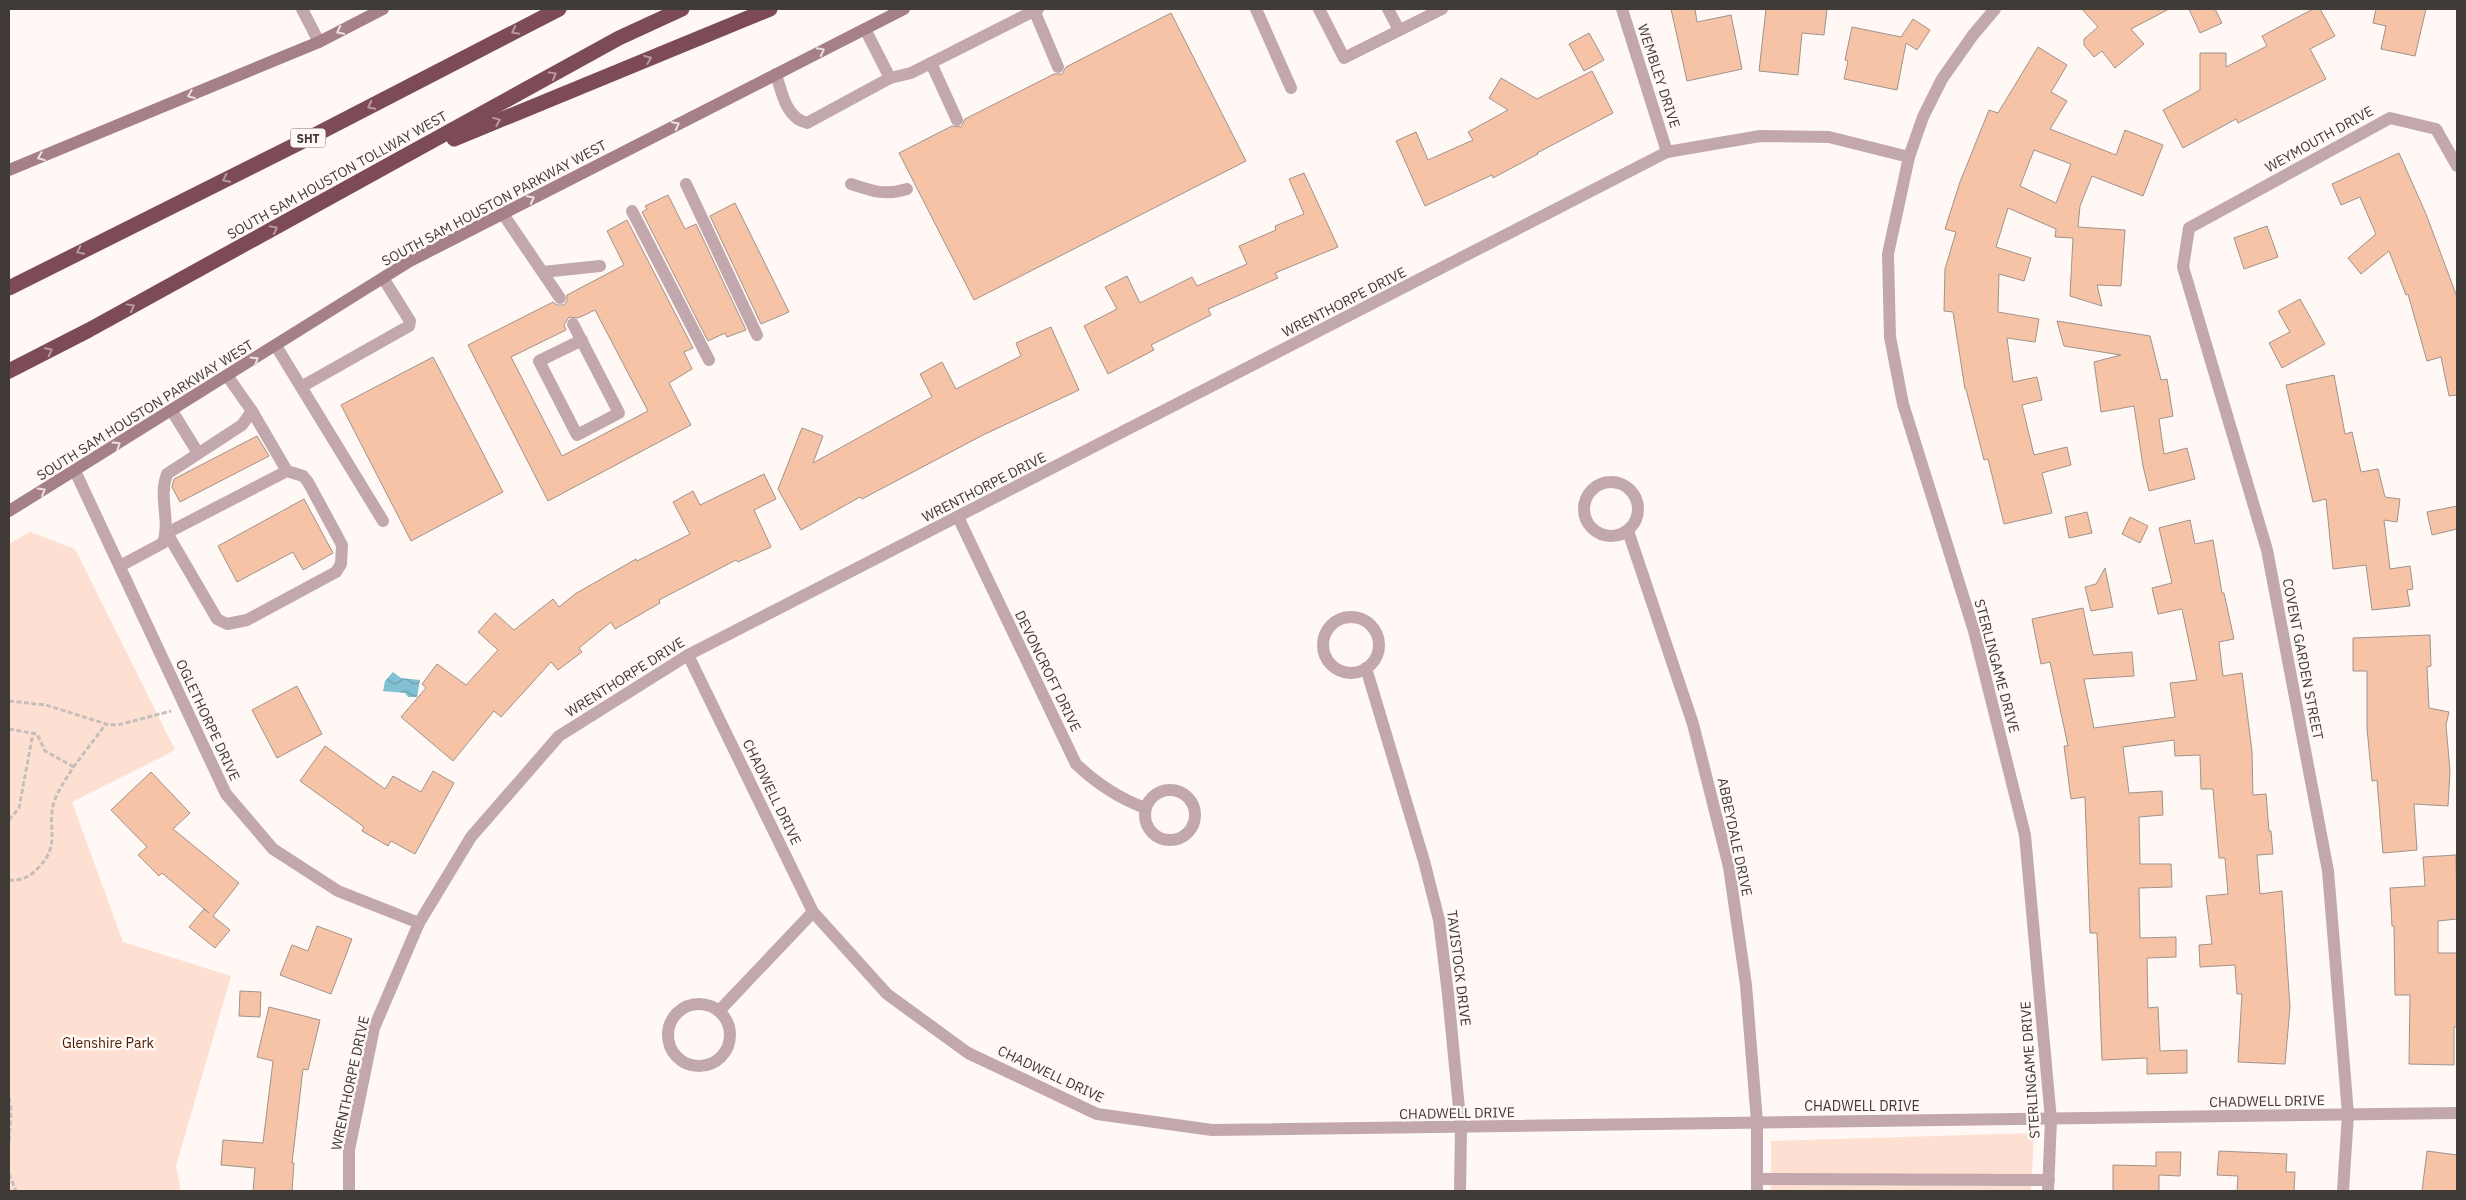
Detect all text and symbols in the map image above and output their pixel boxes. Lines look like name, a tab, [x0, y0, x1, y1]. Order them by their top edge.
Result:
street label: WEMBLEY DRIVE	[1634, 22, 1684, 130]
one-way arrow	[336, 25, 345, 35]
one-way arrow	[511, 25, 520, 35]
one-way arrow	[815, 47, 824, 57]
one-way arrow	[643, 55, 652, 65]
one-way arrow	[547, 71, 556, 81]
one-way arrow	[187, 88, 196, 99]
one-way arrow	[367, 100, 376, 110]
street label: WEYMOUTH DRIVE	[2262, 102, 2376, 176]
street label: SOUTH SAM HOUSTON TOLLWAY WEST	[224, 107, 450, 243]
one-way arrow	[492, 116, 501, 127]
one-way arrow	[671, 121, 680, 131]
road number: SHT	[290, 128, 326, 148]
street label: SOUTH SAM HOUSTON PARKWAY WEST	[379, 136, 609, 270]
one-way arrow	[37, 151, 45, 161]
one-way arrow	[222, 173, 231, 183]
one-way arrow	[526, 195, 535, 205]
one-way arrow	[268, 225, 277, 235]
one-way arrow	[77, 245, 86, 255]
street label: WRENTHORPE DRIVE	[1279, 263, 1409, 341]
one-way arrow	[126, 303, 135, 313]
street label: SOUTH SAM HOUSTON PARKWAY WEST	[33, 336, 257, 484]
one-way arrow	[43, 347, 52, 357]
one-way arrow	[249, 356, 258, 366]
one-way arrow	[111, 442, 120, 452]
street label: WRENTHORPE DRIVE	[919, 448, 1049, 526]
one-way arrow	[37, 488, 46, 498]
street label: COVENT GARDEN STREET	[2279, 577, 2327, 741]
street label: STERLINGAME DRIVE	[1970, 597, 2024, 735]
street label: DEVONCROFT DRIVE	[1011, 607, 1085, 735]
street label: WRENTHORPE DRIVE	[562, 633, 688, 721]
street label: OGLETHORPE DRIVE	[172, 656, 244, 784]
street label: CHADWELL DRIVE	[739, 736, 805, 848]
street label: ABBEYDALE DRIVE	[1714, 776, 1756, 898]
street label: TAVISTOCK DRIVE	[1443, 909, 1475, 1027]
street label: STERLINGAME DRIVE	[2016, 1001, 2044, 1139]
street label: WRENTHORPE DRIVE	[327, 1014, 373, 1152]
park label: Glenshire Park	[62, 1034, 155, 1052]
street label: CHADWELL DRIVE	[995, 1041, 1107, 1107]
street label: CHADWELL DRIVE	[2209, 1091, 2325, 1111]
street label: CHADWELL DRIVE	[1804, 1097, 1920, 1115]
street label: CHADWELL DRIVE	[1399, 1103, 1515, 1123]

